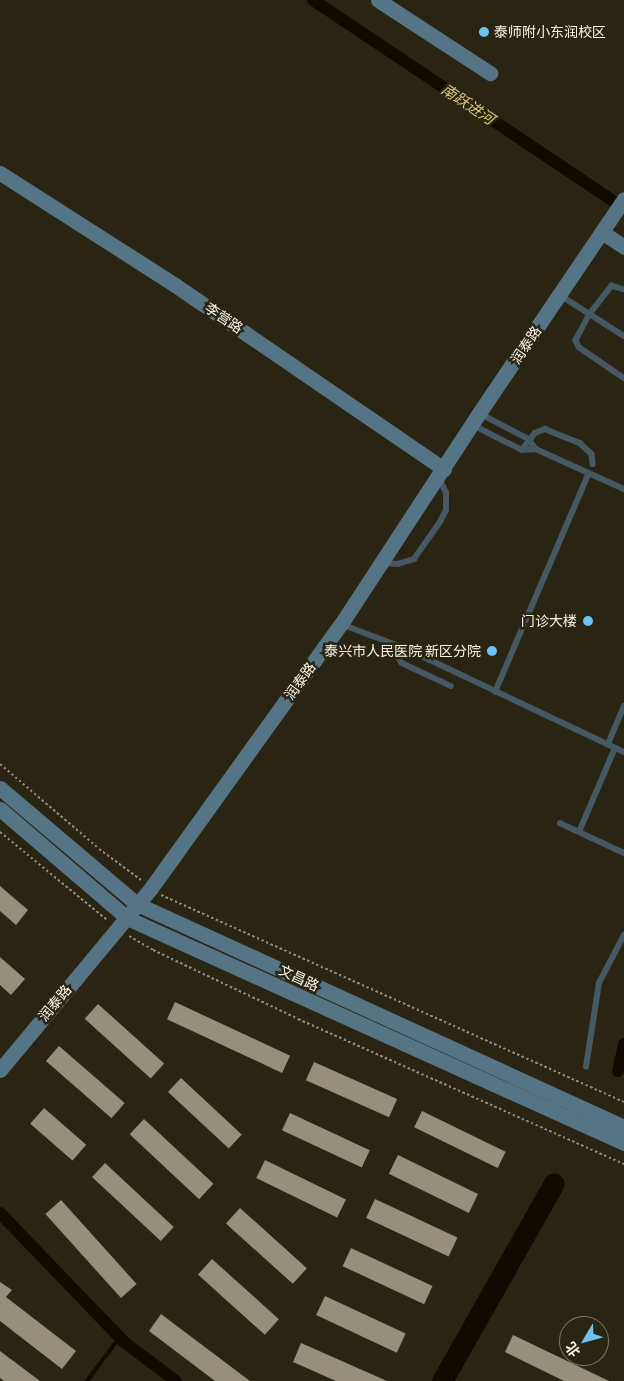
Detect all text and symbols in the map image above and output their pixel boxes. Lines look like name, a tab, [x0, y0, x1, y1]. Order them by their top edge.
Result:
place label: 泰师附小东润校区	[494, 24, 606, 40]
marker: 泰师附小东润校区	[478, 26, 490, 38]
water label: 南跃进河	[438, 80, 498, 128]
street label: 李营路	[202, 299, 246, 337]
street label: 润泰路	[507, 323, 545, 367]
place label: 门诊大楼	[521, 613, 577, 629]
marker: 门诊大楼	[581, 614, 595, 628]
place label: 泰兴市人民医院 新区分院	[324, 643, 481, 659]
marker: 泰兴市人民医院 新区分院	[485, 644, 499, 658]
street label: 润泰路	[281, 659, 319, 703]
street label: 文昌路	[276, 962, 322, 994]
street label: 润泰路	[35, 982, 75, 1024]
north arrow	[559, 1316, 609, 1366]
text: 北	[561, 1339, 583, 1360]

